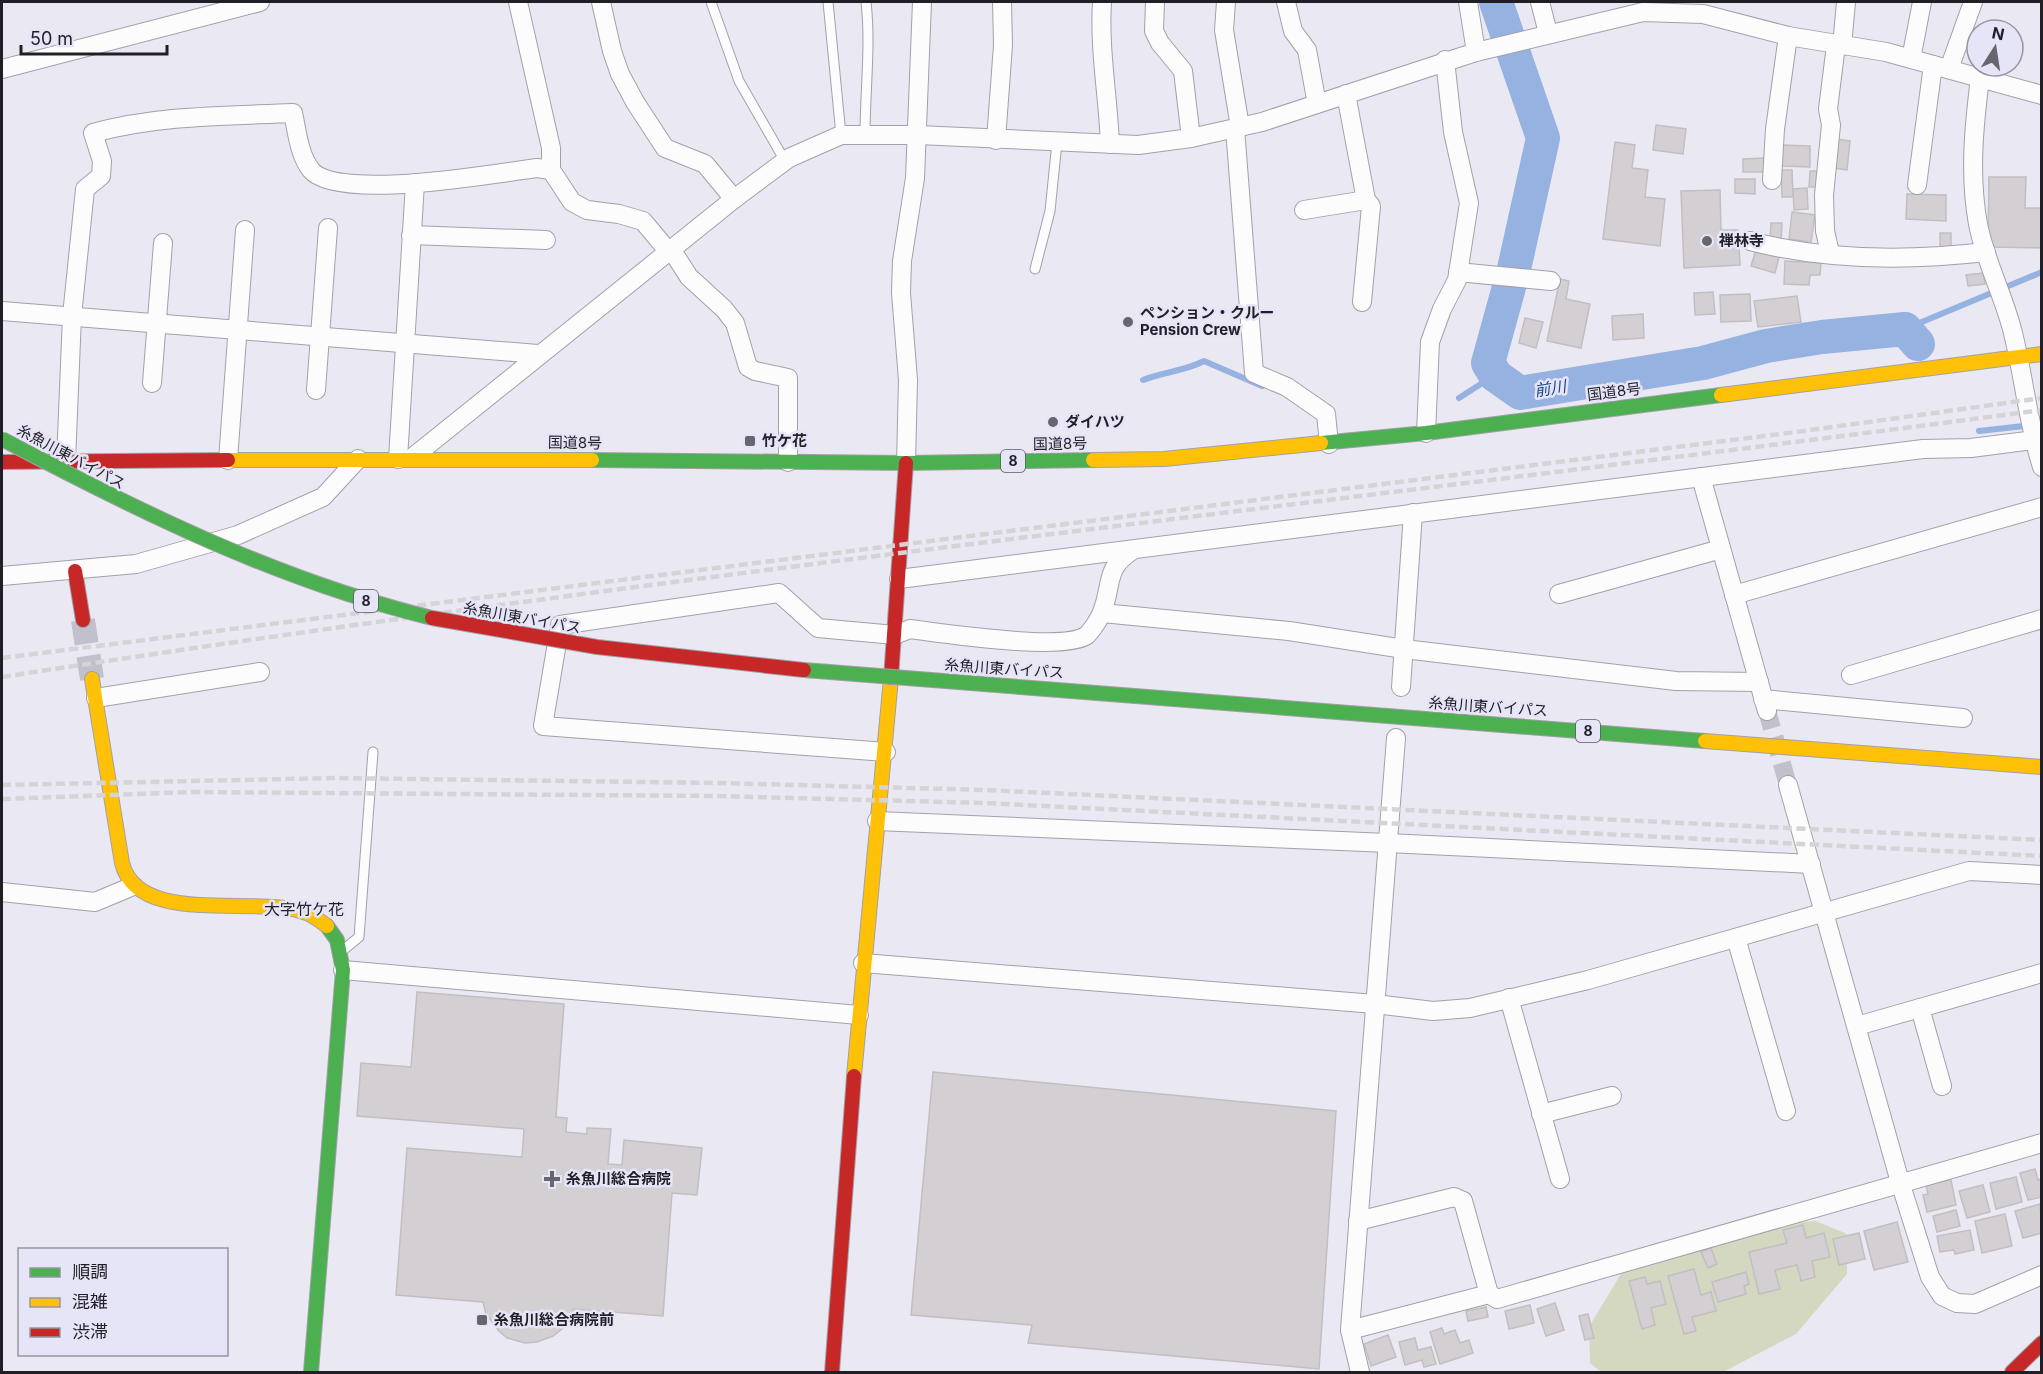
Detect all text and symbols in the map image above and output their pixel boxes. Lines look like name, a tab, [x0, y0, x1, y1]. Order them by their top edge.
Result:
scale bar	[21, 18, 166, 56]
north arrow	[1965, 18, 2025, 78]
text: N	[1990, 22, 2006, 44]
text: 50 m	[30, 28, 73, 49]
place label: 禅林寺	[1718, 231, 1764, 250]
marker: 禅林寺	[1700, 234, 1714, 248]
place label: ペンション・クルー Pension Crew	[1140, 303, 1275, 339]
marker: ペンション・クルー Pension Crew	[1121, 315, 1135, 329]
water label: 前川	[1533, 375, 1569, 400]
street label: 国道8号	[1586, 379, 1642, 404]
place label: ダイハツ	[1065, 412, 1125, 431]
marker: ダイハツ	[1046, 415, 1060, 429]
street label: 糸魚川東バイパス	[14, 420, 129, 493]
place label: 竹ケ花	[762, 431, 807, 450]
street label: 国道8号	[548, 433, 602, 452]
marker: 竹ケ花	[743, 434, 757, 448]
street label: 国道8号	[1033, 434, 1087, 453]
road number: 8	[1001, 450, 1025, 472]
road number: 8	[354, 590, 378, 612]
street label: 糸魚川東バイパス	[461, 598, 583, 637]
street label: 糸魚川東バイパス	[944, 655, 1064, 682]
street label: 糸魚川東バイパス	[1428, 693, 1548, 720]
road number: 8	[1576, 720, 1600, 742]
district label: 大字竹ケ花	[264, 899, 344, 919]
place label: 糸魚川総合病院	[566, 1169, 671, 1188]
marker: 糸魚川総合病院	[543, 1170, 561, 1188]
legend	[18, 1248, 228, 1356]
text: 順調	[72, 1261, 108, 1282]
text: 混雑	[72, 1291, 108, 1312]
place label: 糸魚川総合病院前	[494, 1310, 614, 1329]
marker: 糸魚川総合病院前	[475, 1313, 489, 1327]
text: 渋滞	[72, 1321, 108, 1342]

